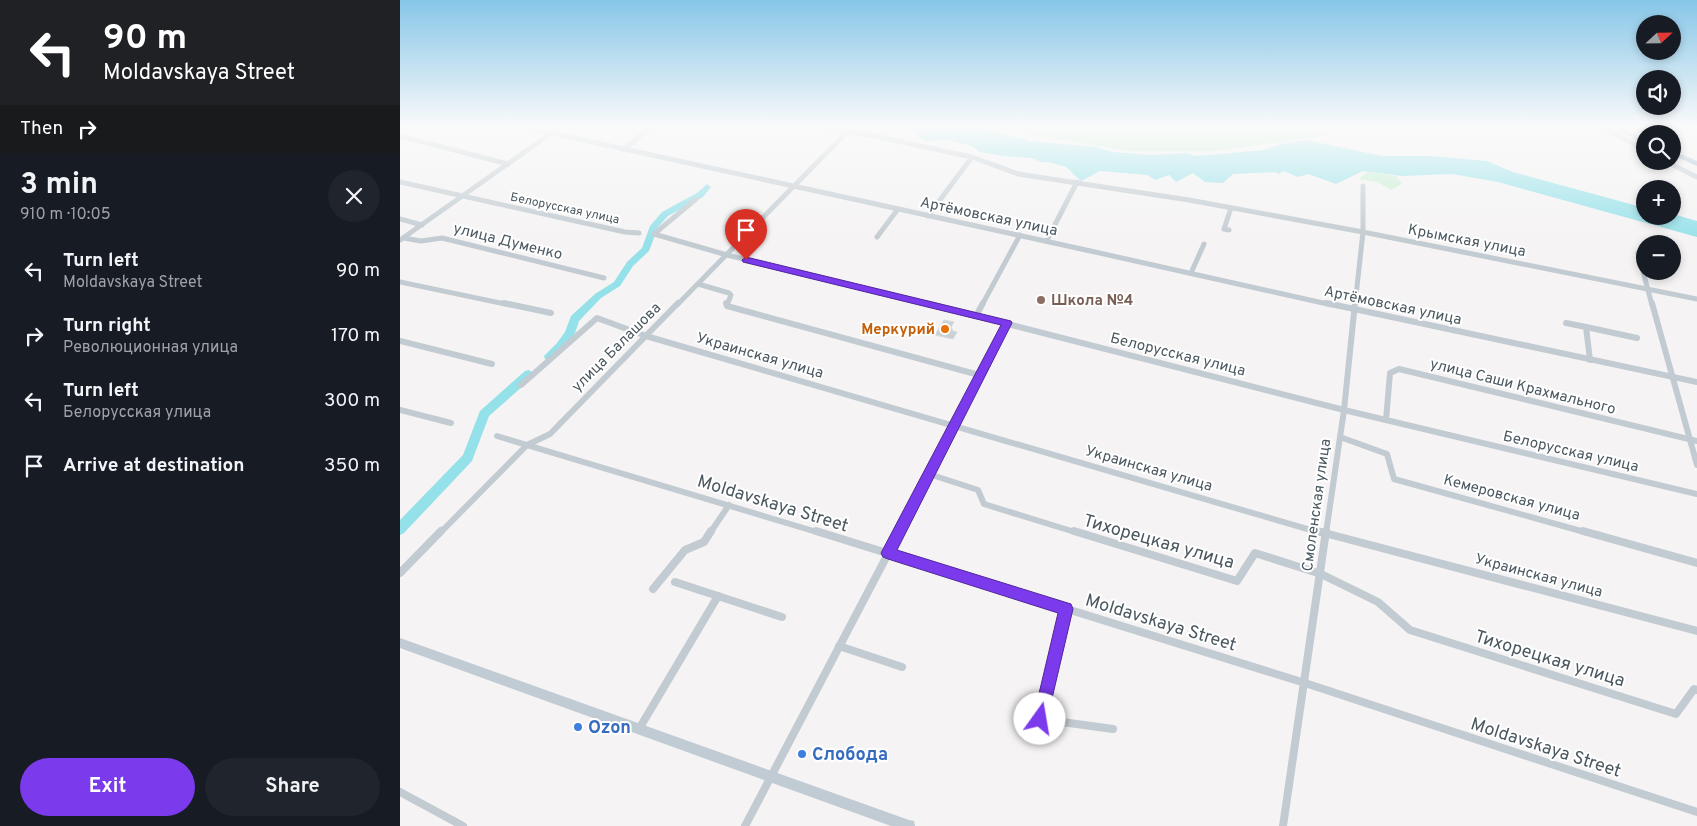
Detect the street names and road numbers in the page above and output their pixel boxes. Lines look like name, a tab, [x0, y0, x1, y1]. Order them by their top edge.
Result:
street label: Белорусская улица	[509, 190, 621, 228]
street label: Артёмовская улица	[918, 194, 1059, 241]
street label: улица Думенко	[451, 220, 564, 265]
street label: Крымская улица	[1406, 221, 1527, 262]
street label: Артёмовская улица	[1322, 283, 1463, 330]
street label: улица Балашова	[568, 299, 666, 397]
street label: Украинская улица	[694, 329, 825, 384]
street label: Белорусская улица	[1108, 329, 1247, 381]
street label: улица Саши Крахмального	[1428, 355, 1618, 420]
street label: Белорусская улица	[1501, 428, 1640, 477]
street label: Смоленская улица	[1299, 438, 1336, 573]
street label: Украинская улица	[1083, 442, 1214, 497]
street label: Moldavskaya Street	[694, 470, 851, 538]
street label: Кемеровская улица	[1441, 471, 1582, 526]
street label: Тихорецкая улица	[1080, 510, 1237, 575]
street label: Украинская улица	[1473, 550, 1605, 603]
street label: Moldavskaya Street	[1082, 589, 1239, 657]
street label: Тихорецкая улица	[1472, 626, 1628, 693]
street label: Moldavskaya Street	[1467, 713, 1624, 784]

